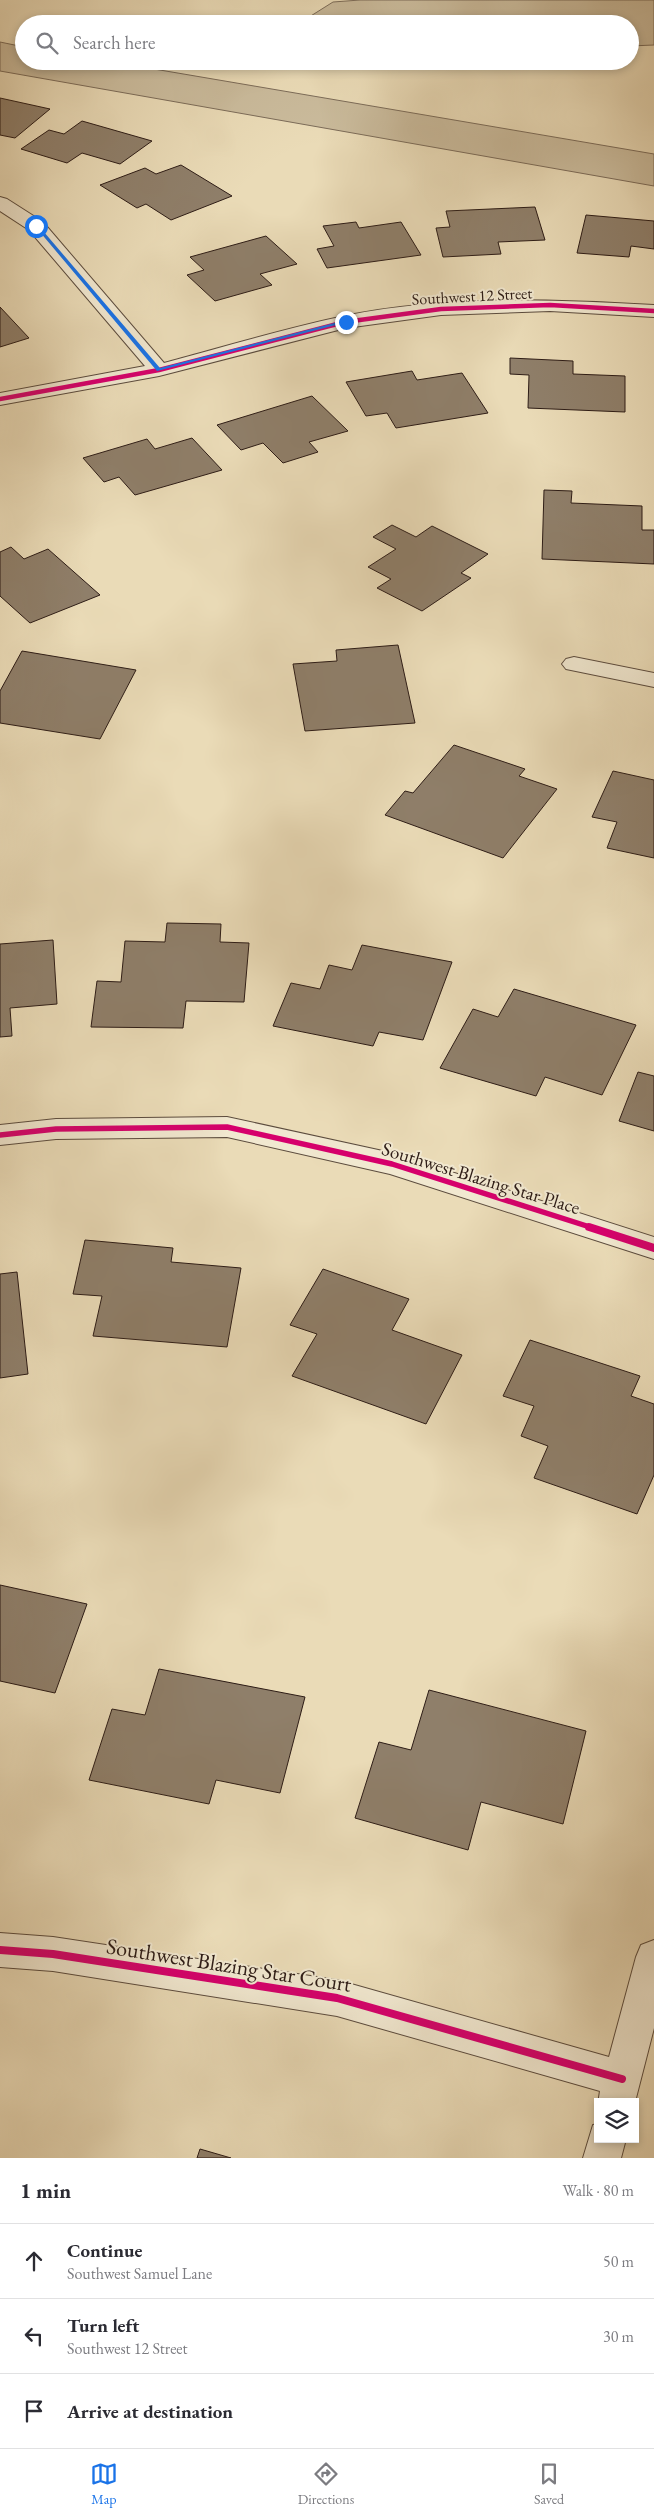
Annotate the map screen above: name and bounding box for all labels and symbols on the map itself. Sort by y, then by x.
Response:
route start [25,215,48,238]
street label: Southwest 12 Street [411,282,533,310]
route end [335,311,358,334]
street label: Southwest Blazing Star Place [379,1136,583,1220]
street label: Southwest Blazing Star Court [104,1931,354,1999]

